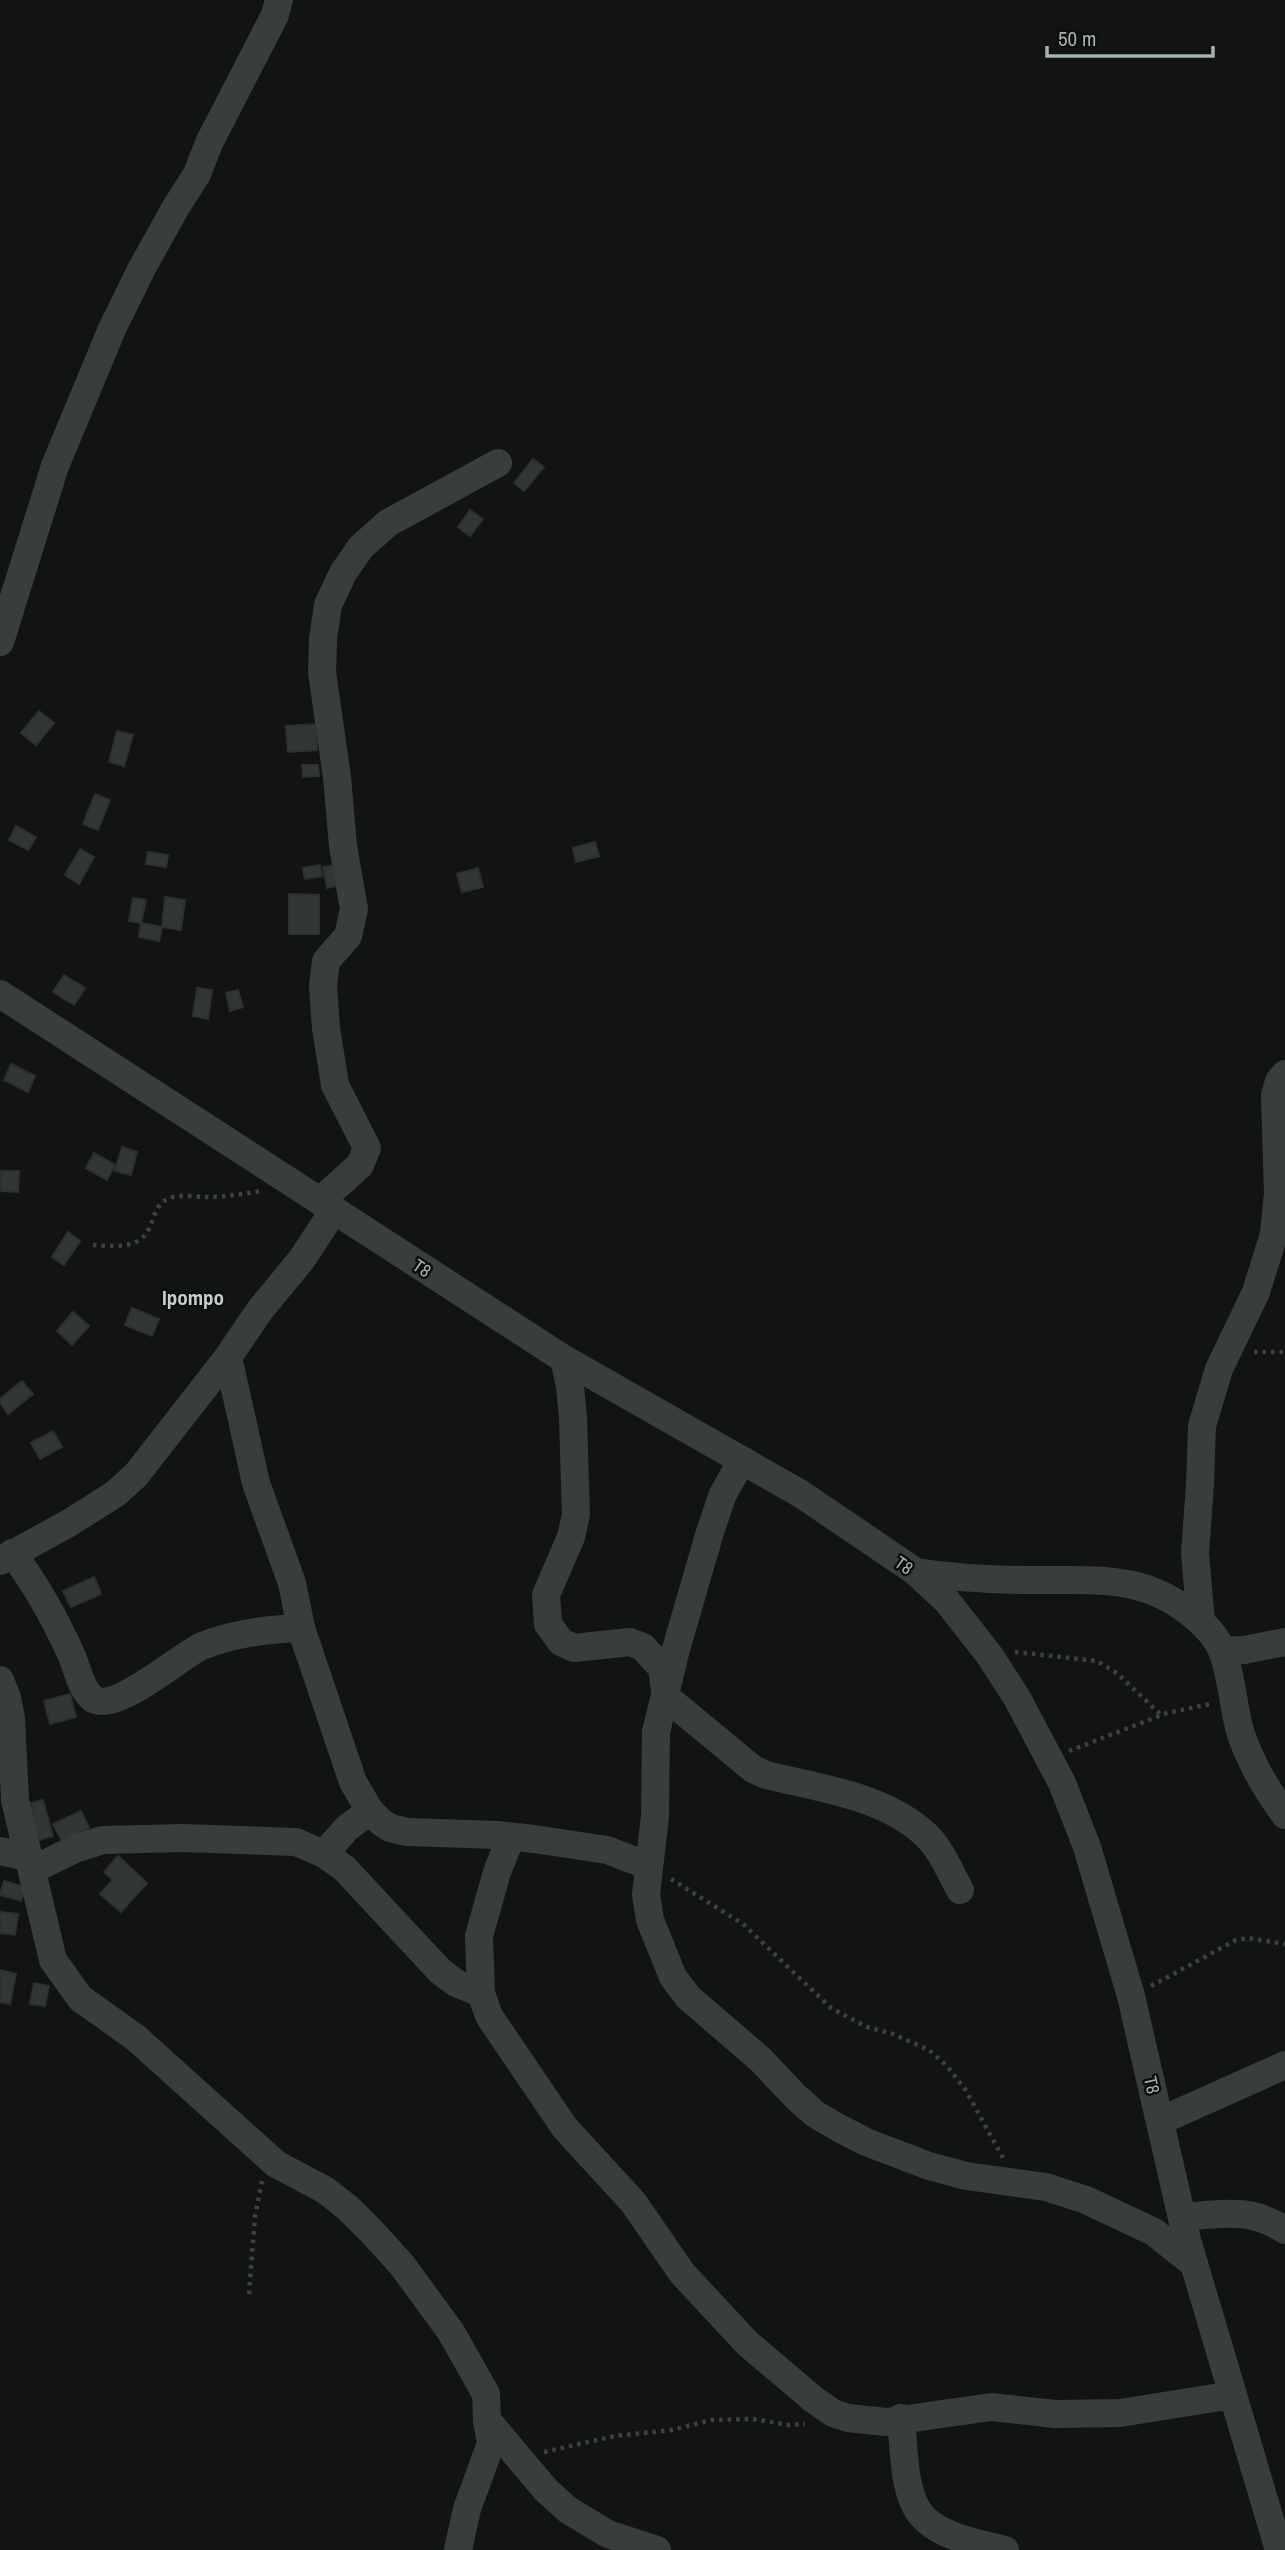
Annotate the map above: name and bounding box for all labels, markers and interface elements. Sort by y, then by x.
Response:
scale bar [1047,14,1213,58]
text: 50 m [1058,24,1096,53]
street label: T8 [408,1253,436,1283]
district label: Ipompo [162,1283,224,1312]
street label: T8 [890,1550,918,1580]
street label: T8 [1138,2074,1166,2096]

